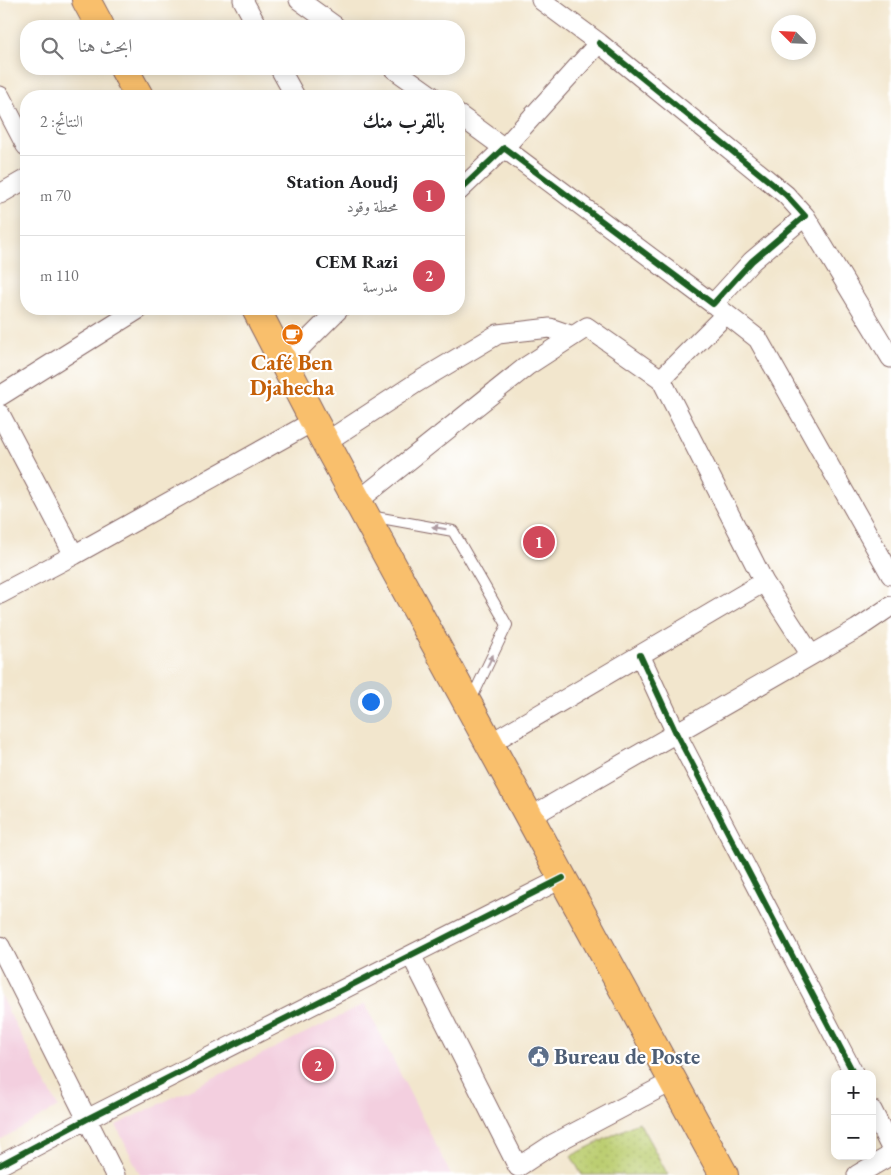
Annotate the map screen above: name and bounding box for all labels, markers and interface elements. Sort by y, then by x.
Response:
north arrow [771,15,816,60]
search box [20,20,465,75]
text: ابحث هنا [78,33,132,58]
icon: search [38,34,66,62]
text: بالقرب منك [362,107,445,134]
text: النتائج: 2 [40,111,83,132]
text: Station Aoudj [287,169,398,194]
text: 70 m [40,185,71,206]
text: 1 [425,185,433,206]
text: محطة وقود [346,196,398,217]
text: CEM Razi [315,249,398,274]
text: 110 m [40,265,79,286]
text: 2 [425,265,433,286]
text: مدرسة [363,276,398,297]
cafe icon: Café Ben Djahecha [280,323,304,347]
place label: Café Ben Djahecha [250,348,335,402]
pin: 1 [523,523,555,561]
one-way arrow [431,524,447,532]
one-way arrow [486,654,494,668]
your location [358,689,384,715]
place label: Bureau de Poste [554,1042,700,1071]
public building icon: Bureau de Poste [526,1044,550,1068]
pin: 2 [302,1046,334,1084]
map controls [831,1070,876,1160]
button: + [831,1070,876,1115]
button: − [831,1115,876,1160]

